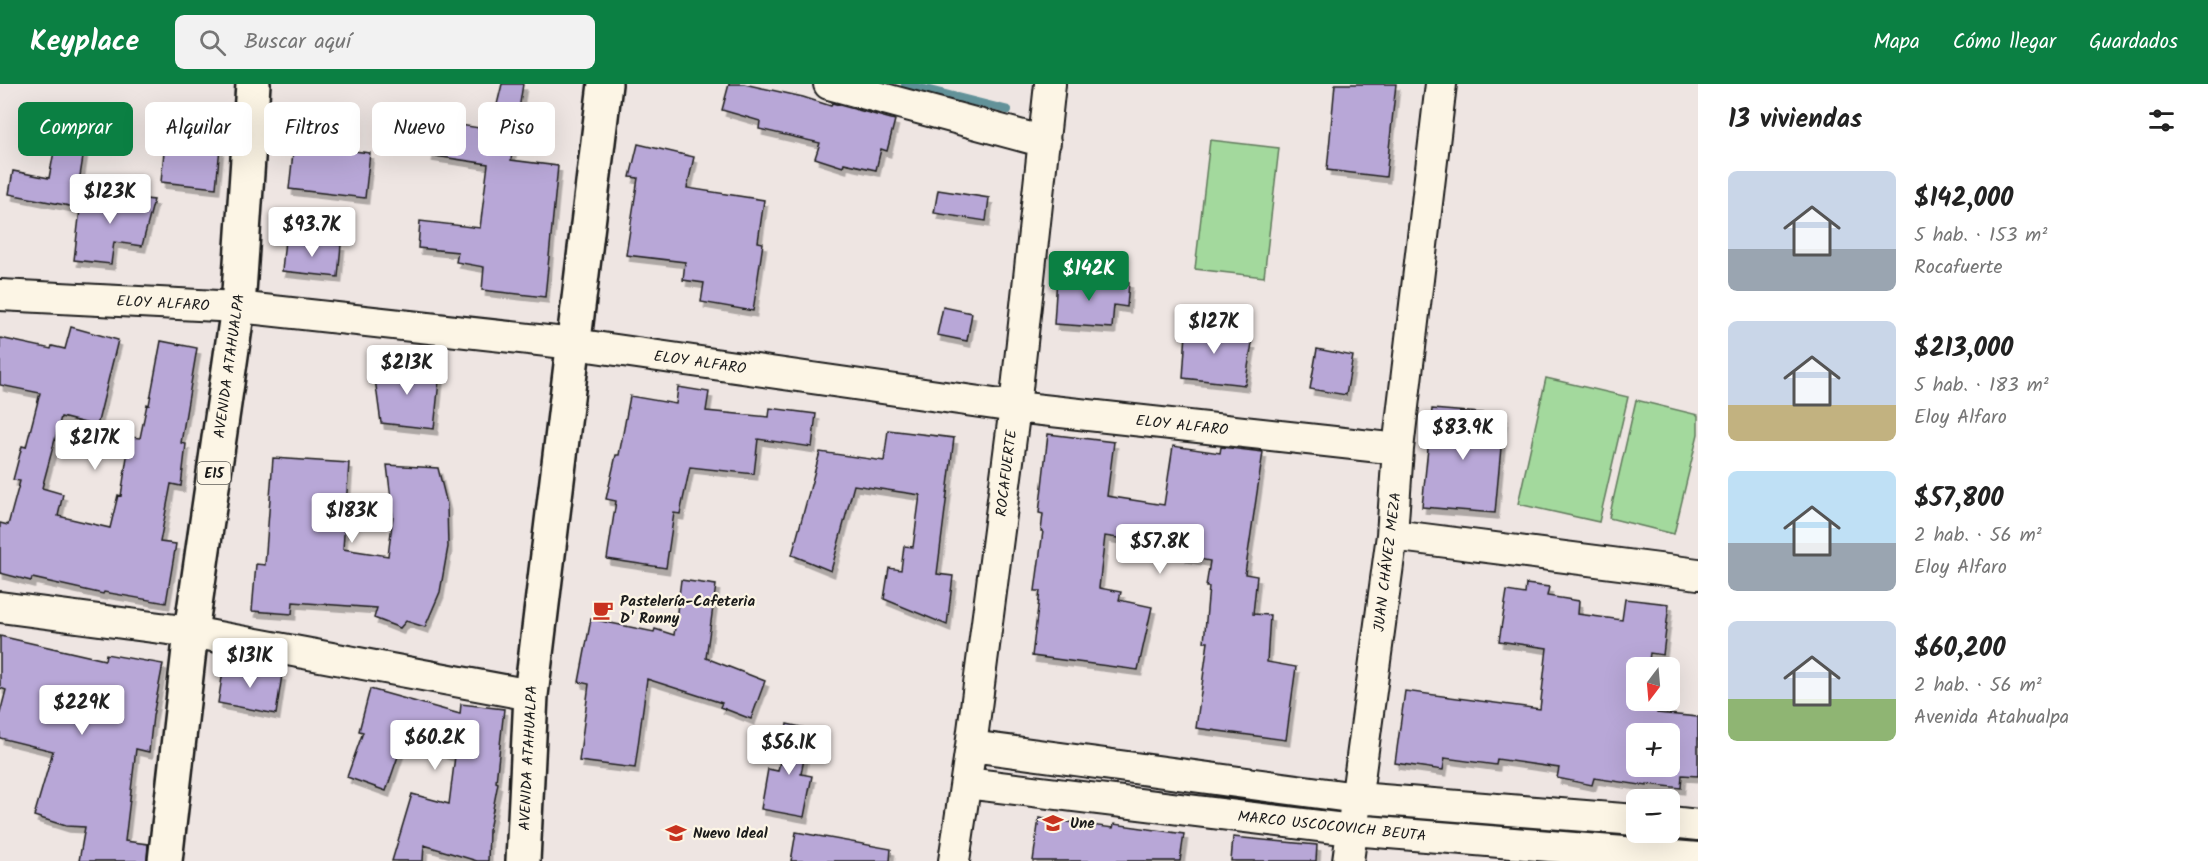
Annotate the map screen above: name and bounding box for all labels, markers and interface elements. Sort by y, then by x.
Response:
search box [175,15,595,69]
text: Keyplace [30,20,139,65]
text: Buscar aquí [244,25,351,60]
icon: search [196,26,229,59]
text: Mapa [1873,26,1920,59]
text: Cómo llegar [1953,26,2056,59]
text: Guardados [2089,26,2178,59]
text: 13 viviendas [1728,99,1862,141]
chip: Comprar [18,102,133,156]
chip: Alquilar [145,102,252,156]
chip: Filtros [264,102,360,156]
chip: Nuevo [372,102,466,156]
chip: Piso [478,102,555,156]
icon: filters [2145,104,2178,137]
pin: $123K [68,174,152,225]
text: $123K [84,177,136,209]
text: $142,000 [1914,178,2013,220]
icon: home [1776,195,1848,267]
pin: $93.7K [263,207,361,258]
text: $93.7K [282,210,342,242]
text: 5 hab. · 153 m² [1914,220,2047,252]
pin: $142K [1047,251,1131,302]
text: Rocafuerte [1914,252,2003,284]
text: $142K [1063,254,1115,286]
street label: ELOY ALFARO [116,290,210,318]
street label: AVENIDA ATAHUALPA [208,292,252,440]
pin: $127K [1172,304,1256,355]
text: $127K [1188,307,1240,339]
text: $213,000 [1914,328,2013,370]
pin: $213K [365,345,449,396]
street label: ELOY ALFARO [652,345,748,381]
icon: home [1776,345,1848,417]
text: $213K [381,348,433,380]
text: 5 hab. · 183 m² [1914,370,2049,402]
text: Eloy Alfaro [1914,402,2007,434]
street label: ELOY ALFARO [1134,409,1229,443]
pin: $83.9K [1414,410,1512,461]
text: $83.9K [1432,413,1494,445]
pin: $217K [53,420,137,471]
text: $217K [69,423,121,455]
street label: ROCAFUERTE [990,427,1024,518]
road number: E15 [198,462,230,484]
text: $57,800 [1914,478,2004,520]
street label: JUAN CHÁVEZ MEZA [1368,491,1408,633]
pin: $183K [310,493,394,544]
icon: home [1776,495,1848,567]
text: $183K [326,496,378,528]
text: 2 hab. · 56 m² [1914,520,2042,552]
pin: $57.8K [1111,524,1209,575]
text: $57.8K [1130,527,1190,559]
text: Eloy Alfaro [1914,552,2007,584]
place label: Pastelería-Cafeteria D' Ronny [620,590,755,631]
cafe icon: Pastelería-Cafeteria D' Ronny [591,598,615,622]
text: $60,200 [1914,628,2005,670]
pin: $131K [208,638,292,689]
text: $131K [227,641,273,673]
icon: home [1776,645,1848,717]
north arrow [1626,657,1680,711]
map controls [1626,657,1680,843]
text: 2 hab. · 56 m² [1914,670,2042,702]
pin: $229K [40,685,124,736]
street label: AVENIDA ATAHUALPA [513,685,545,831]
text: $229K [53,688,111,720]
text: Avenida Atahualpa [1914,702,2069,734]
pin: $60.2K [386,720,484,771]
text: $60.2K [404,723,466,755]
button: + [1626,723,1680,777]
pin: $56.1K [740,725,838,776]
text: $56.1K [761,728,817,760]
button: − [1626,789,1680,843]
street label: MARCO USCOCOVICH BEUTA [1236,805,1427,849]
school or university icon: Une [1041,811,1065,835]
place label: Une [1070,812,1095,836]
school or university icon: Nuevo Ideal [664,821,688,845]
place label: Nuevo Ideal [693,822,768,846]

